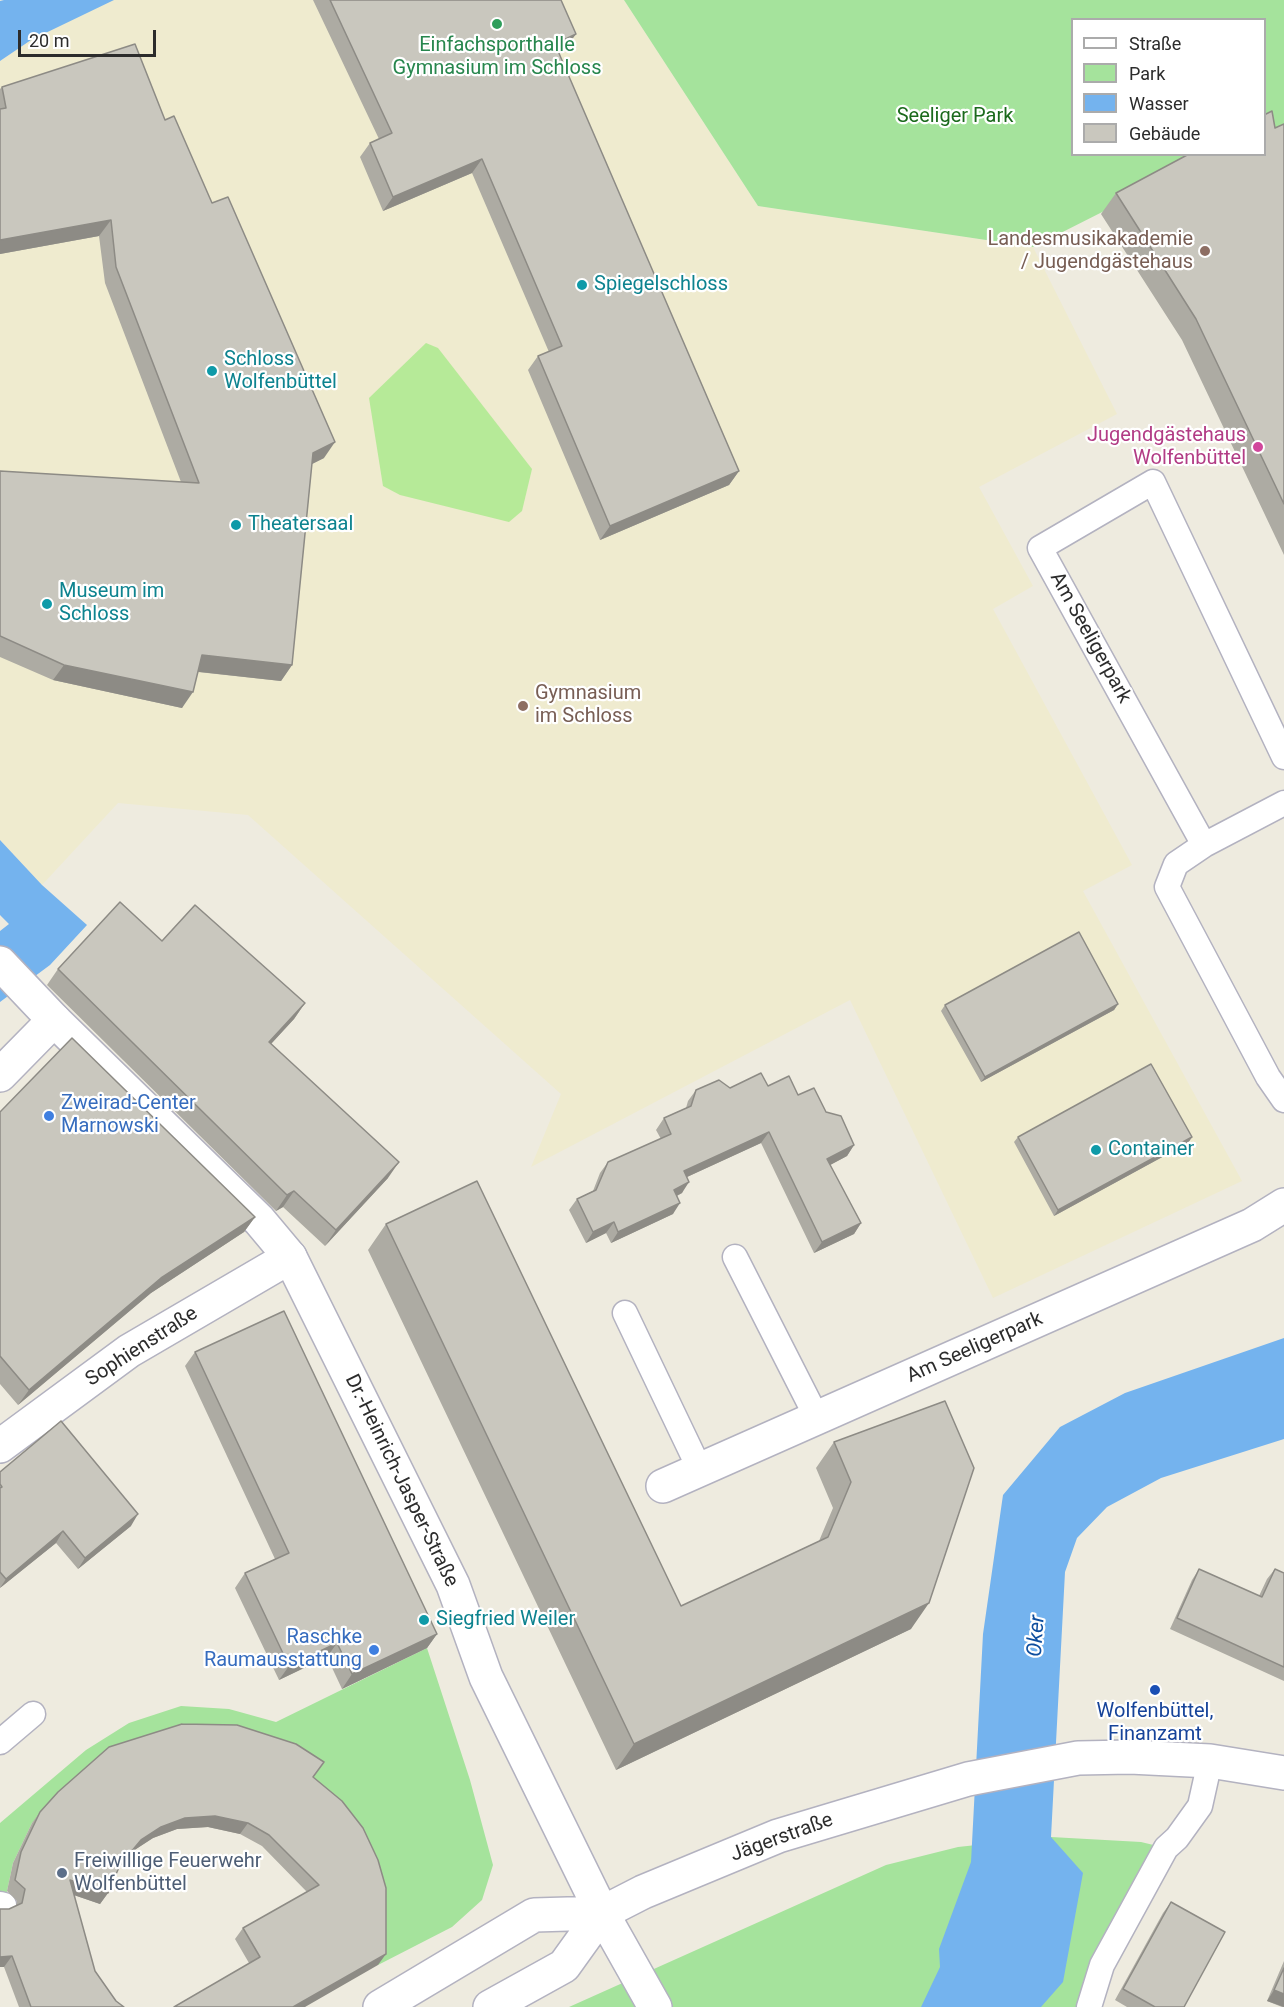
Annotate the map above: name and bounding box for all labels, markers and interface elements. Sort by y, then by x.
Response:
marker: Einfachsporthalle Gymnasium im Schloss [490,17,504,31]
scale bar [21,18,159,56]
legend [1071,18,1266,156]
text: 20 m [29,30,69,51]
text: Straße [1129,33,1181,54]
place label: Einfachsporthalle Gymnasium im Schloss [393,34,601,81]
text: Park [1129,63,1165,84]
text: Wasser [1129,93,1189,114]
park label: Seeliger Park [897,105,1013,129]
text: Gebäude [1129,123,1200,144]
place label: Landesmusikakademie / Jugendgästehaus [987,228,1193,275]
marker: Landesmusikakademie / Jugendgästehaus [1198,244,1212,258]
place label: Spiegelschloss [594,273,728,297]
marker: Spiegelschloss [575,278,589,292]
place label: Schloss Wolfenbüttel [224,348,337,395]
marker: Schloss Wolfenbüttel [205,364,219,378]
place label: Jugendgästehaus Wolfenbüttel [1087,424,1246,471]
marker: Jugendgästehaus Wolfenbüttel [1251,440,1265,454]
place label: Theatersaal [248,513,353,537]
marker: Theatersaal [229,518,243,532]
street label: Am Seeligerpark [1044,568,1136,708]
place label: Museum im Schloss [59,580,164,627]
marker: Museum im Schloss [40,597,54,611]
place label: Gymnasium im Schloss [535,682,641,729]
marker: Gymnasium im Schloss [516,699,530,713]
place label: Zweirad-Center Marnowski [61,1092,196,1139]
marker: Zweirad-Center Marnowski [42,1109,56,1123]
place label: Container [1108,1138,1194,1162]
marker: Container [1089,1143,1103,1157]
street label: Sophienstraße [82,1302,202,1392]
street label: Am Seeligerpark [903,1307,1047,1389]
street label: Dr.-Heinrich-Jasper-Straße [339,1371,463,1591]
place label: Siegfried Weiler [436,1608,575,1632]
marker: Siegfried Weiler [417,1613,431,1627]
water label: Oker [1023,1614,1051,1658]
place label: Raschke Raumausstattung [204,1626,362,1673]
marker: Raschke Raumausstattung [367,1643,381,1657]
marker: Wolfenbüttel, Finanzamt [1148,1683,1162,1697]
place label: Wolfenbüttel, Finanzamt [1097,1700,1213,1747]
street label: Jägerstraße [728,1808,836,1868]
place label: Freiwillige Feuerwehr Wolfenbüttel [74,1850,262,1897]
marker: Freiwillige Feuerwehr Wolfenbüttel [55,1866,69,1880]

